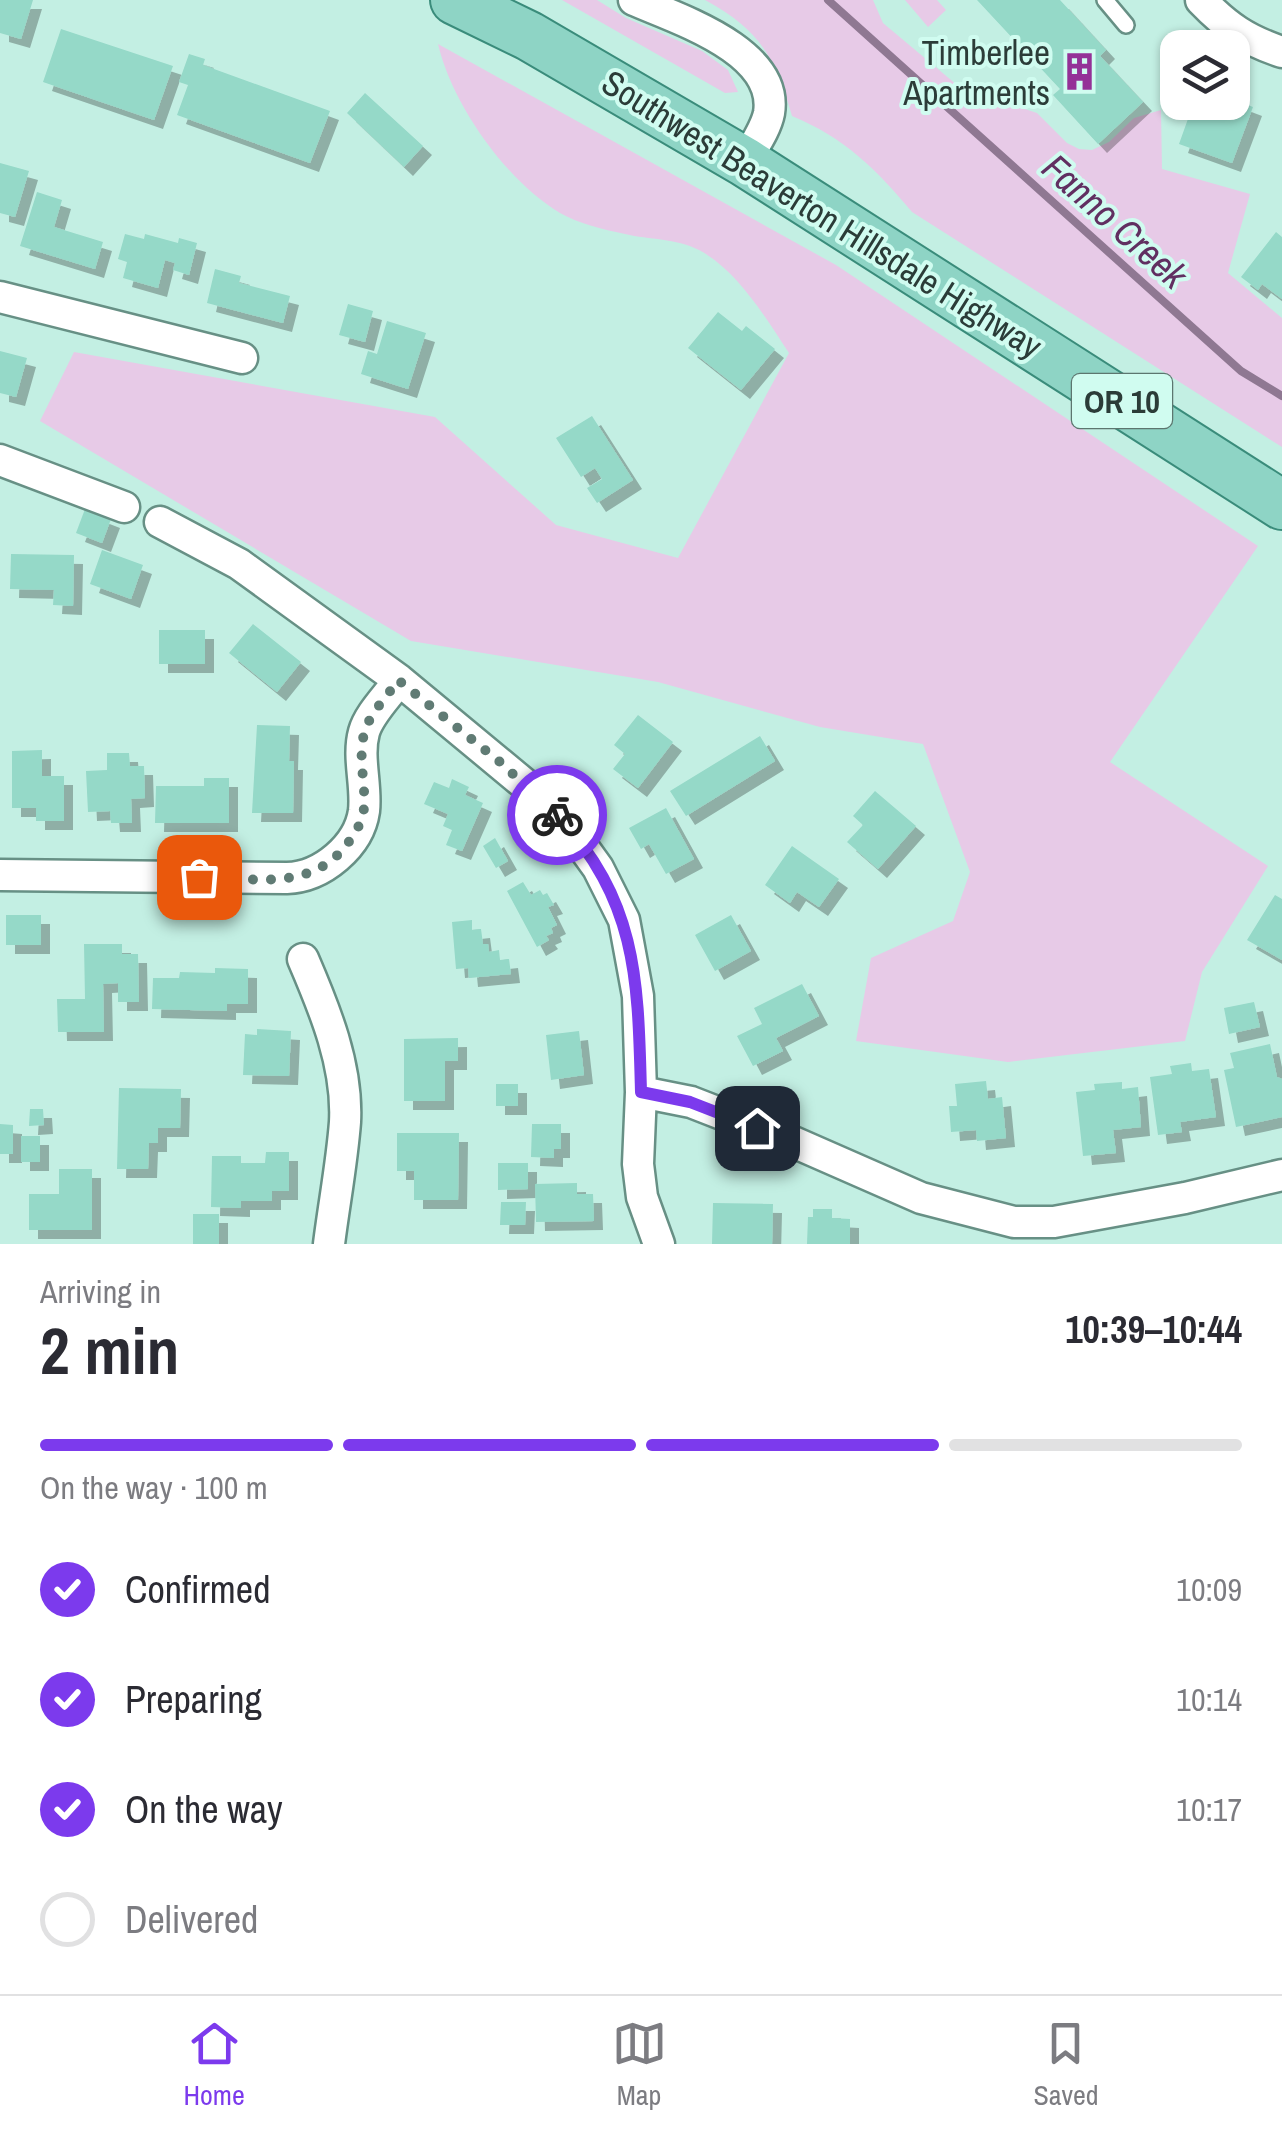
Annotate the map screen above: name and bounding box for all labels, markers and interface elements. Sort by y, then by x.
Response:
place label: Timberlee Apartments [902,29,1050,116]
map controls [1160,30,1250,120]
button: layers [1160,30,1250,120]
building icon: Timberlee Apartments [1059,51,1101,93]
street label: Southwest Beaverton Hillsdale Highway [593,59,1051,370]
water label: Fanno Creek [1031,142,1200,301]
road number: OR 10 [1072,374,1172,428]
courier [507,765,607,865]
icon: bike [530,788,585,843]
pin [157,835,242,920]
icon: bag [172,850,227,905]
pin [715,1086,800,1171]
icon: home [730,1101,785,1156]
text: Arriving in [40,1270,161,1313]
text: 10:39–10:44 [1065,1304,1242,1355]
text: 2 min [40,1307,179,1394]
text: On the way · 100 m [40,1466,268,1509]
icon: check [40,1562,95,1617]
text: Confirmed [125,1564,270,1615]
text: 10:09 [1176,1568,1242,1611]
icon: check [40,1672,95,1727]
text: Preparing [125,1674,262,1725]
text: 10:14 [1176,1678,1242,1721]
icon: check [40,1782,95,1837]
text: On the way [125,1784,283,1835]
text: 10:17 [1176,1788,1242,1831]
text: Delivered [125,1894,258,1945]
tab: Home [183,2016,245,2114]
tab: Map [612,2016,667,2114]
tab: Saved [1033,2016,1099,2114]

